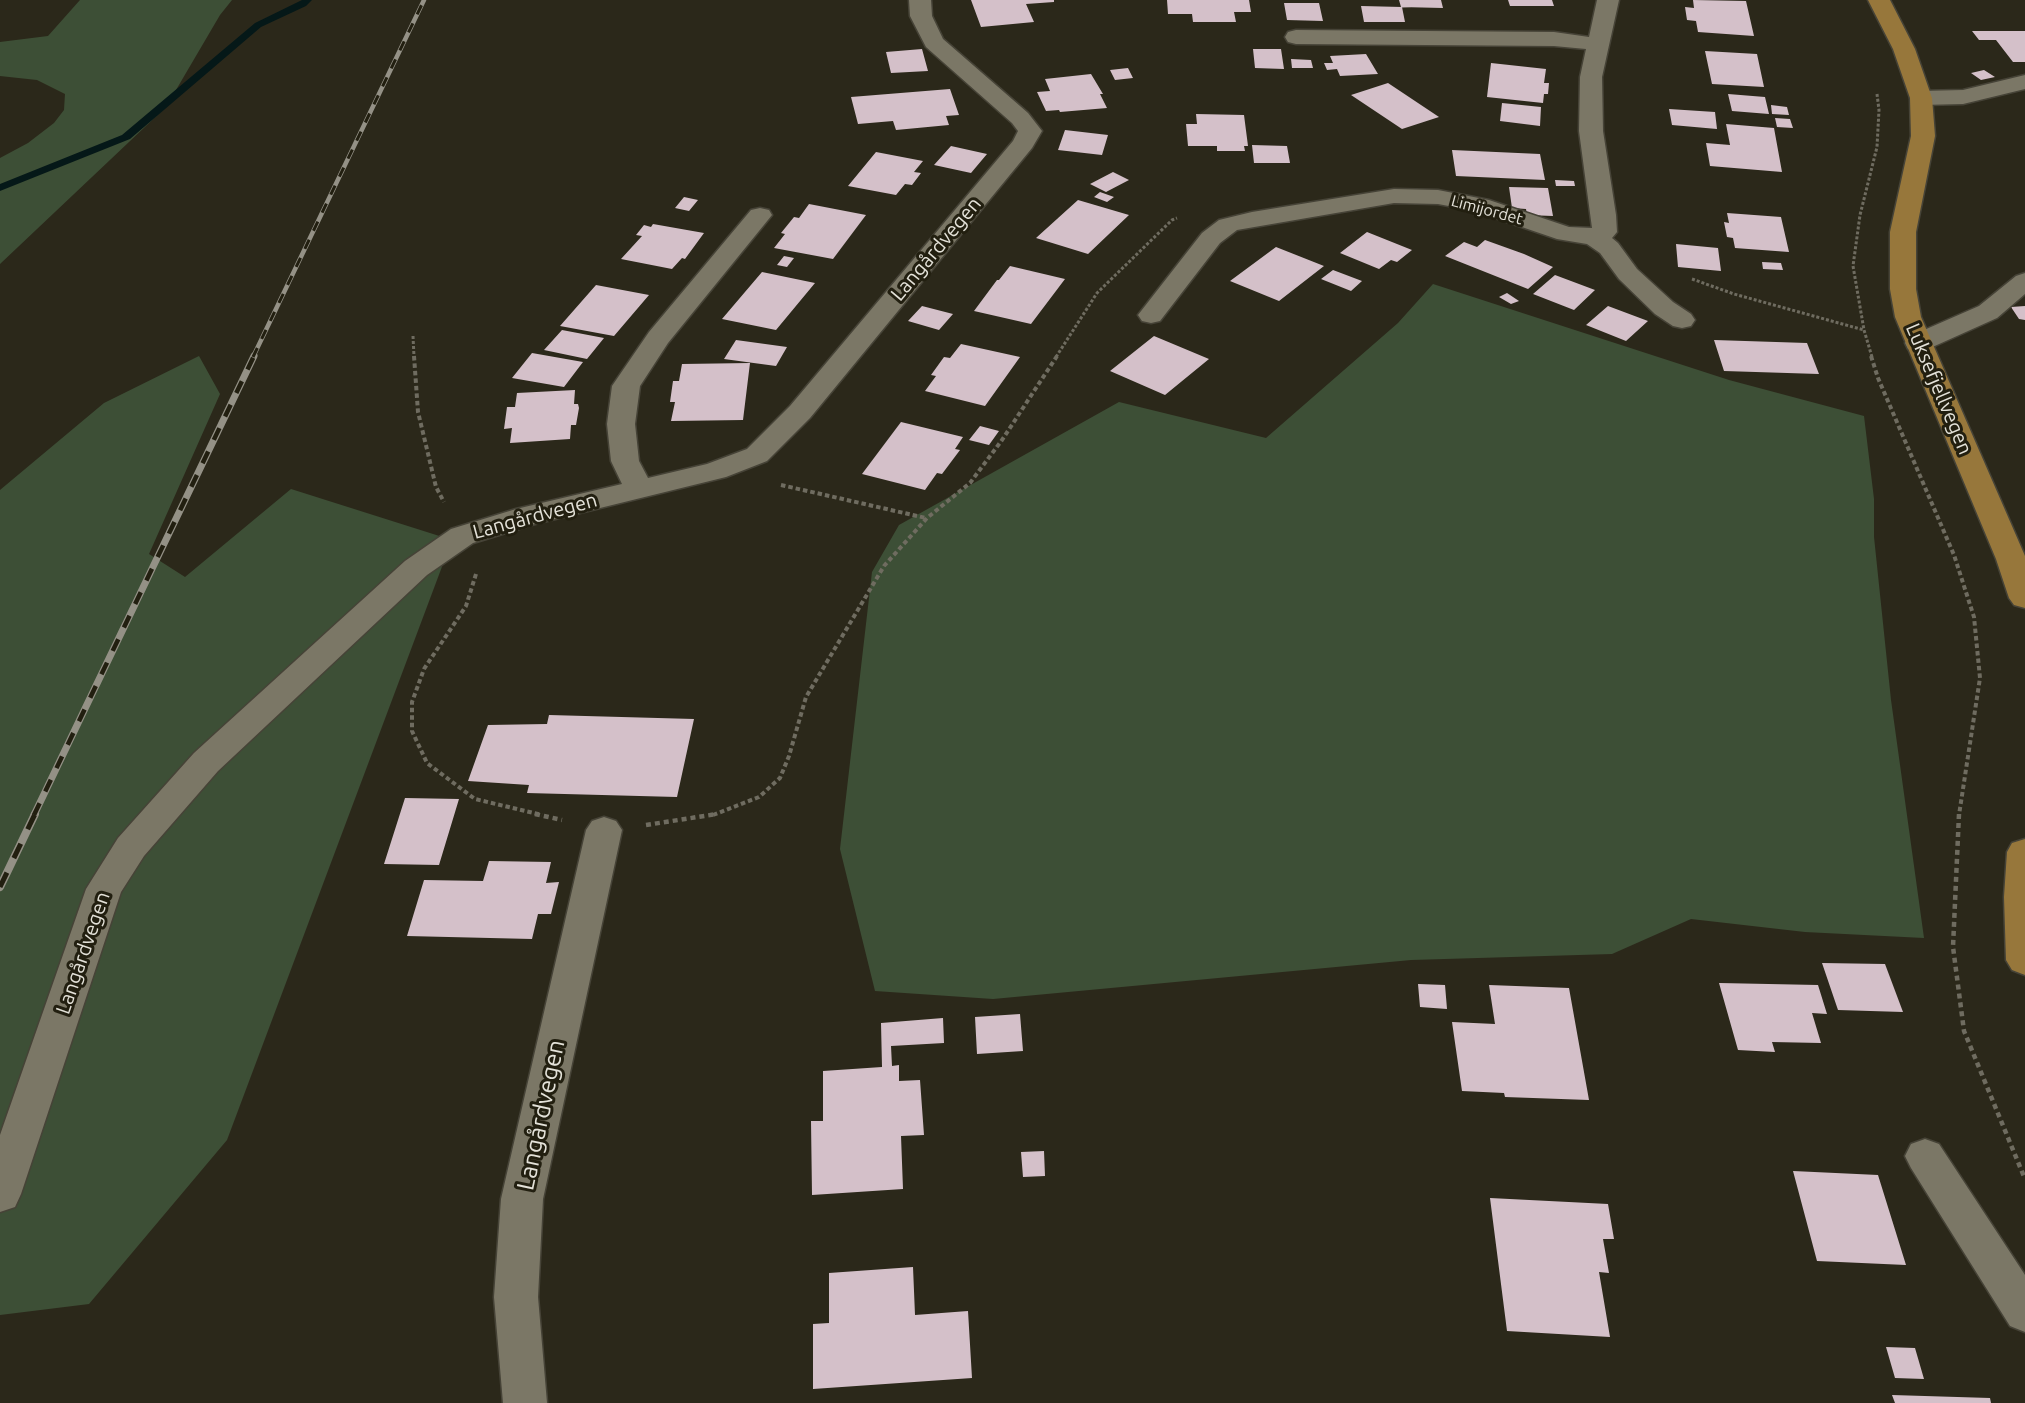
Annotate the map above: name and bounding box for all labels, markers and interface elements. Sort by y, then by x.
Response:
street label: Limijordet [1449,191,1525,229]
street label: Langårdvegen [886,192,986,306]
street label: Luksefjellvegen [1901,320,1977,458]
street label: Langårdvegen [470,488,600,544]
street label: Langårdvegen [51,889,115,1017]
street label: Langårdvegen [511,1037,571,1193]

